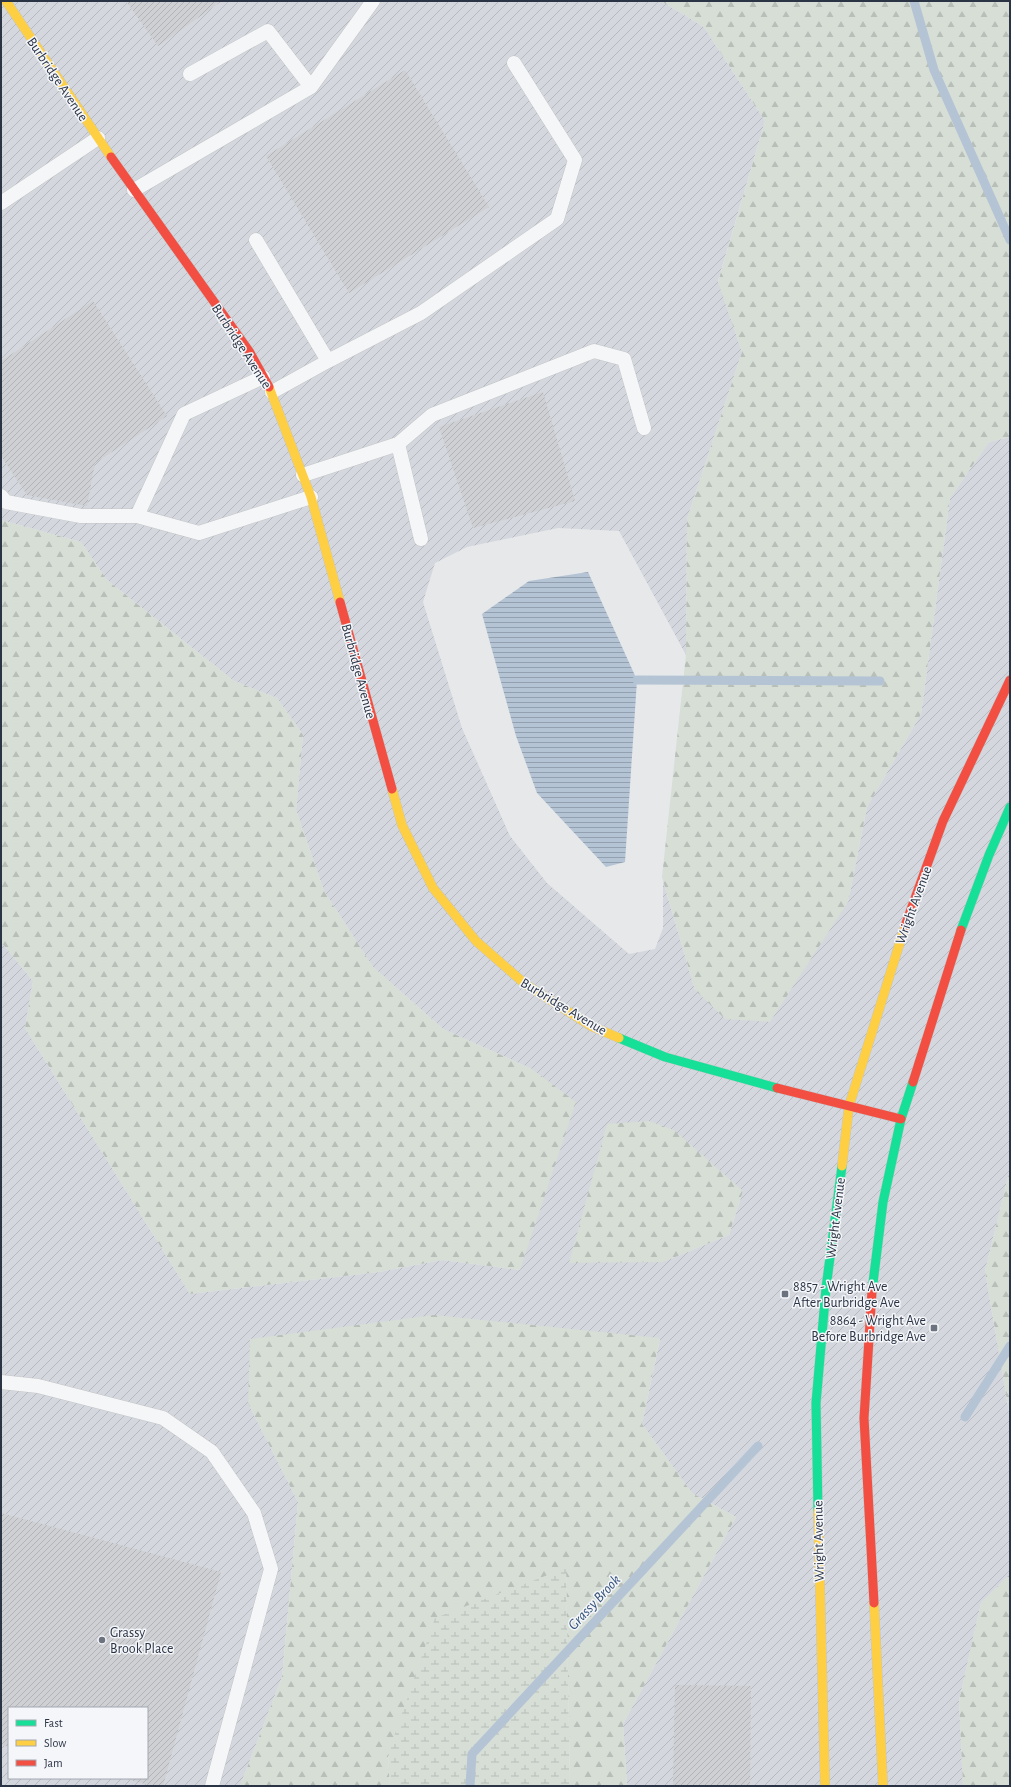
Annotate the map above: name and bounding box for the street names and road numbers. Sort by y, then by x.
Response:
street label: Burbridge Avenue [24,35,90,124]
street label: Burbridge Avenue [209,302,274,391]
street label: Burbridge Avenue [339,622,377,720]
street label: Wright Avenue [893,865,934,946]
street label: Burbridge Avenue [518,976,609,1038]
street label: Wright Avenue [824,1177,848,1259]
street label: Wright Avenue [811,1500,827,1582]

